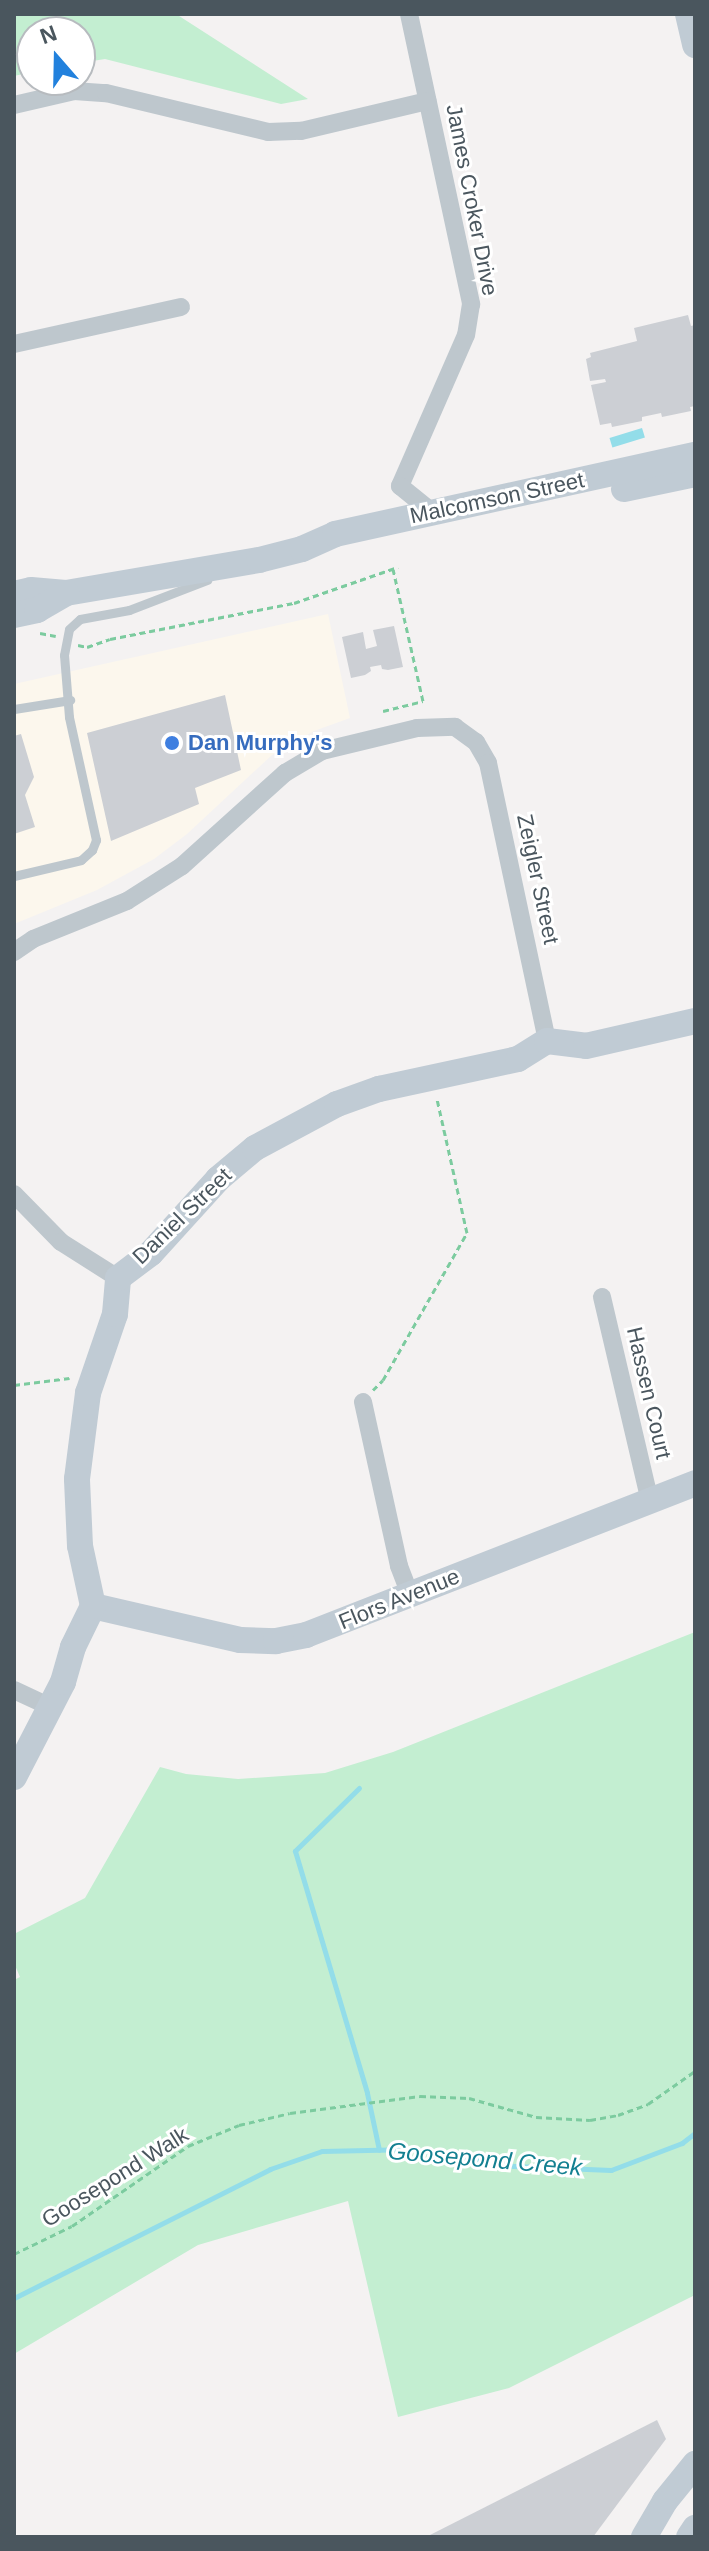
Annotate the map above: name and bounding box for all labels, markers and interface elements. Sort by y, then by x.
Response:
north arrow [16,16,96,96]
text: N [37,20,60,49]
street label: James Croker Drive [440,102,504,298]
street label: Malcomson Street [408,467,586,529]
place label: Dan Murphy's [188,730,333,756]
marker: Dan Murphy's [163,734,181,752]
street label: Zeigler Street [511,812,565,946]
street label: Daniel Street [127,1162,237,1270]
street label: Hassen Court [621,1325,677,1461]
street label: Flors Avenue [334,1563,464,1635]
street label: Goosepond Walk [37,2121,193,2233]
water label: Goosepond Creek [387,2136,583,2182]

